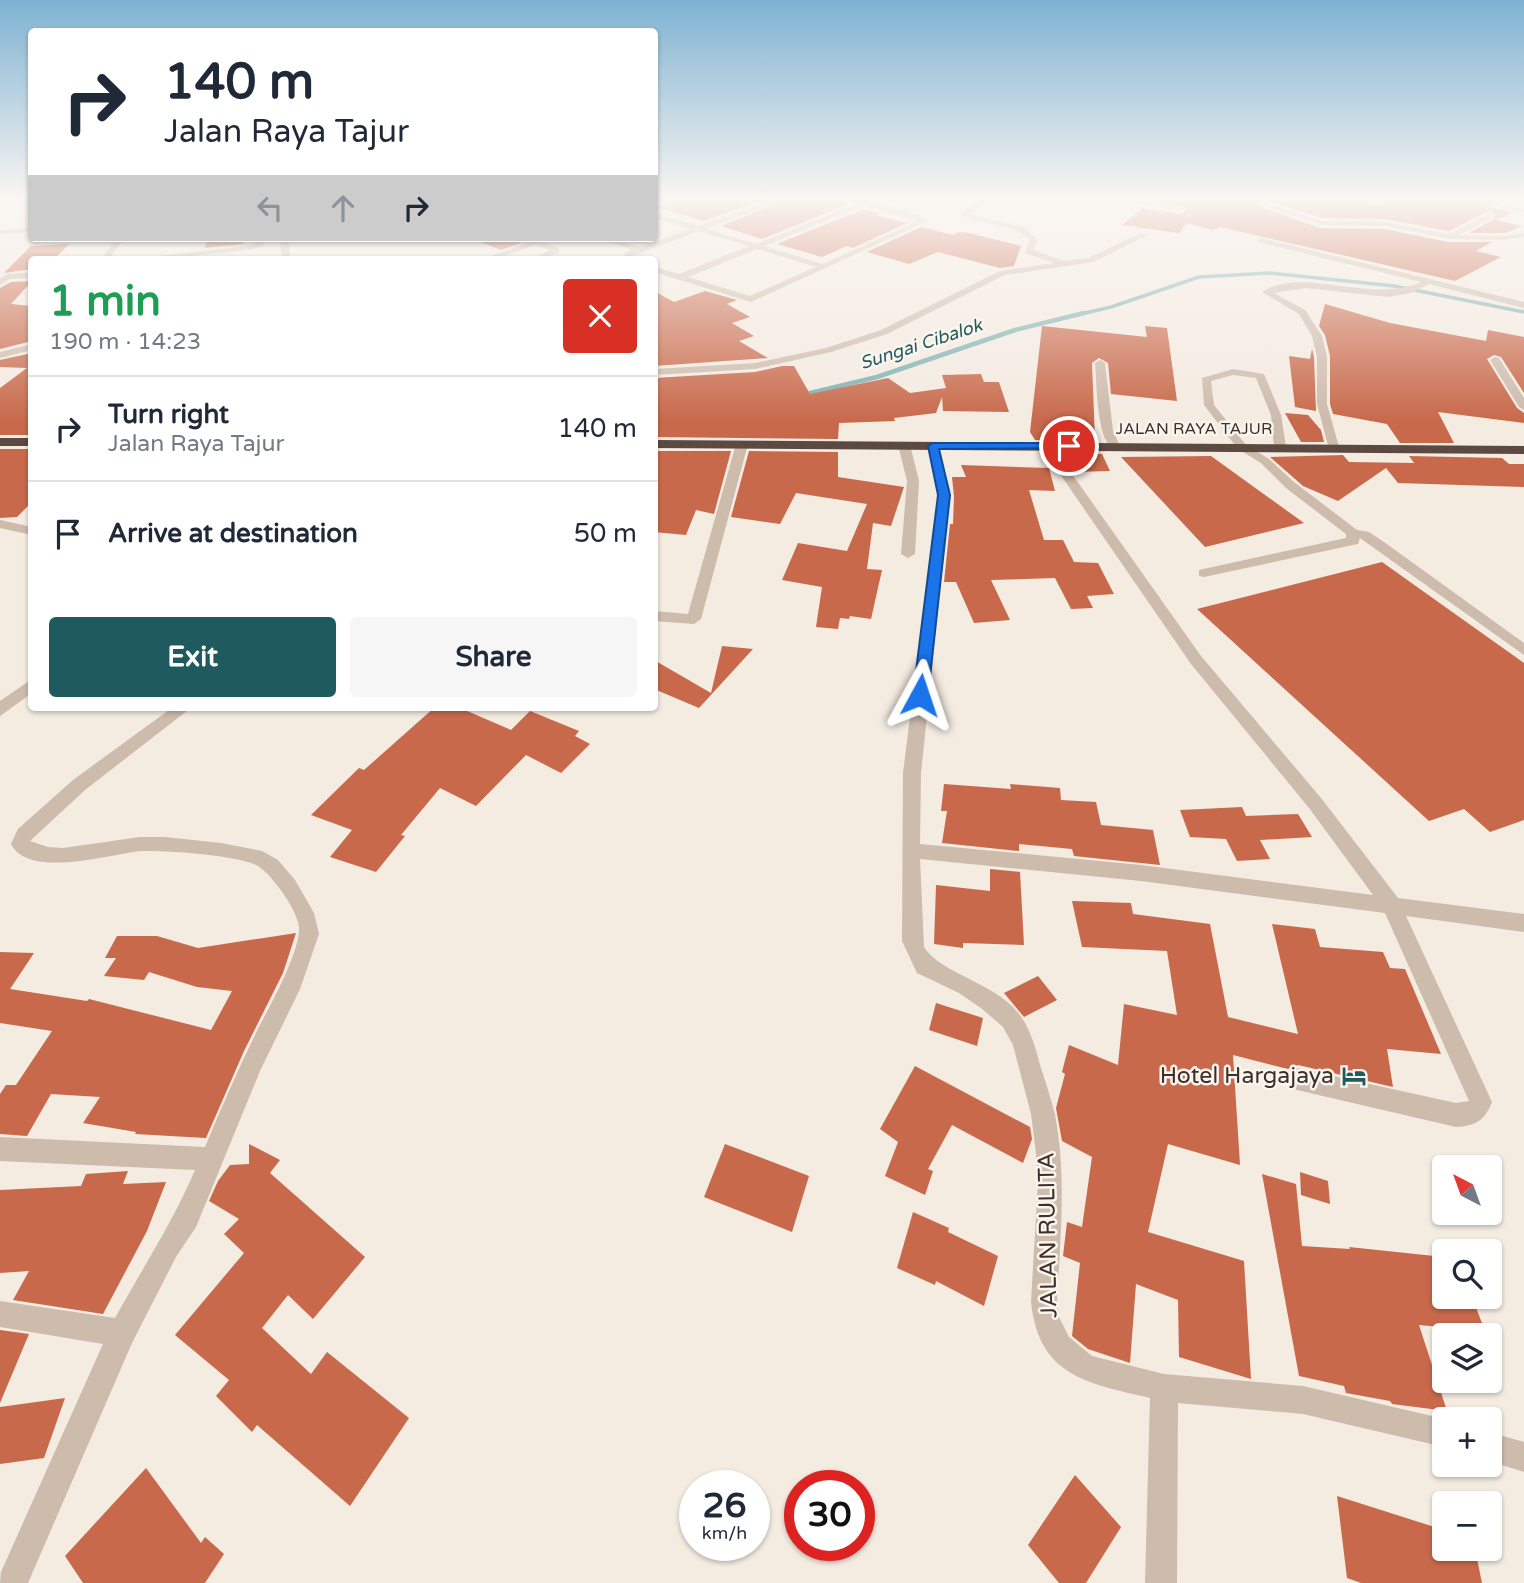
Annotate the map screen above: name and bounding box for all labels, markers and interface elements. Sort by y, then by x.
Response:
text: 140 m [164,53,314,112]
icon: right [49,56,140,147]
text: Jalan Raya Tajur [164,113,409,151]
icon: left [251,189,289,227]
icon: ahead [324,189,362,227]
icon: right [397,189,435,227]
text: 1 min [49,276,161,327]
button: close [563,279,637,353]
water label: Sungai Cibalok [857,314,986,374]
text: 190 m · 14:23 [49,328,201,356]
text: Turn right [108,399,229,430]
icon: right [49,410,87,448]
text: 140 m [557,413,637,444]
pin [1039,416,1099,476]
street label: JALAN RAYA TAJUR [1116,419,1272,439]
icon: arrive [1050,427,1088,465]
text: Jalan Raya Tajur [108,430,284,458]
icon: arrive [49,515,87,553]
text: Arrive at destination [108,518,358,549]
text: 50 m [574,518,637,549]
button: Exit [49,617,336,697]
button: Share [350,617,637,697]
position arrow [883,658,957,732]
place label: Hotel Hargajaya [1160,1062,1334,1090]
hotel icon: Hotel Hargajaya [1340,1062,1368,1090]
street label: JALAN RULITA [1033,1152,1063,1318]
north arrow [1432,1155,1502,1225]
map controls [1432,1155,1502,1561]
button: search [1432,1239,1502,1309]
button: layers [1432,1323,1502,1393]
button: + [1432,1407,1502,1477]
speed limit sign: 30 [784,1470,875,1561]
text: 26 [703,1485,746,1527]
button: − [1432,1491,1502,1561]
text: km/h [702,1522,747,1544]

